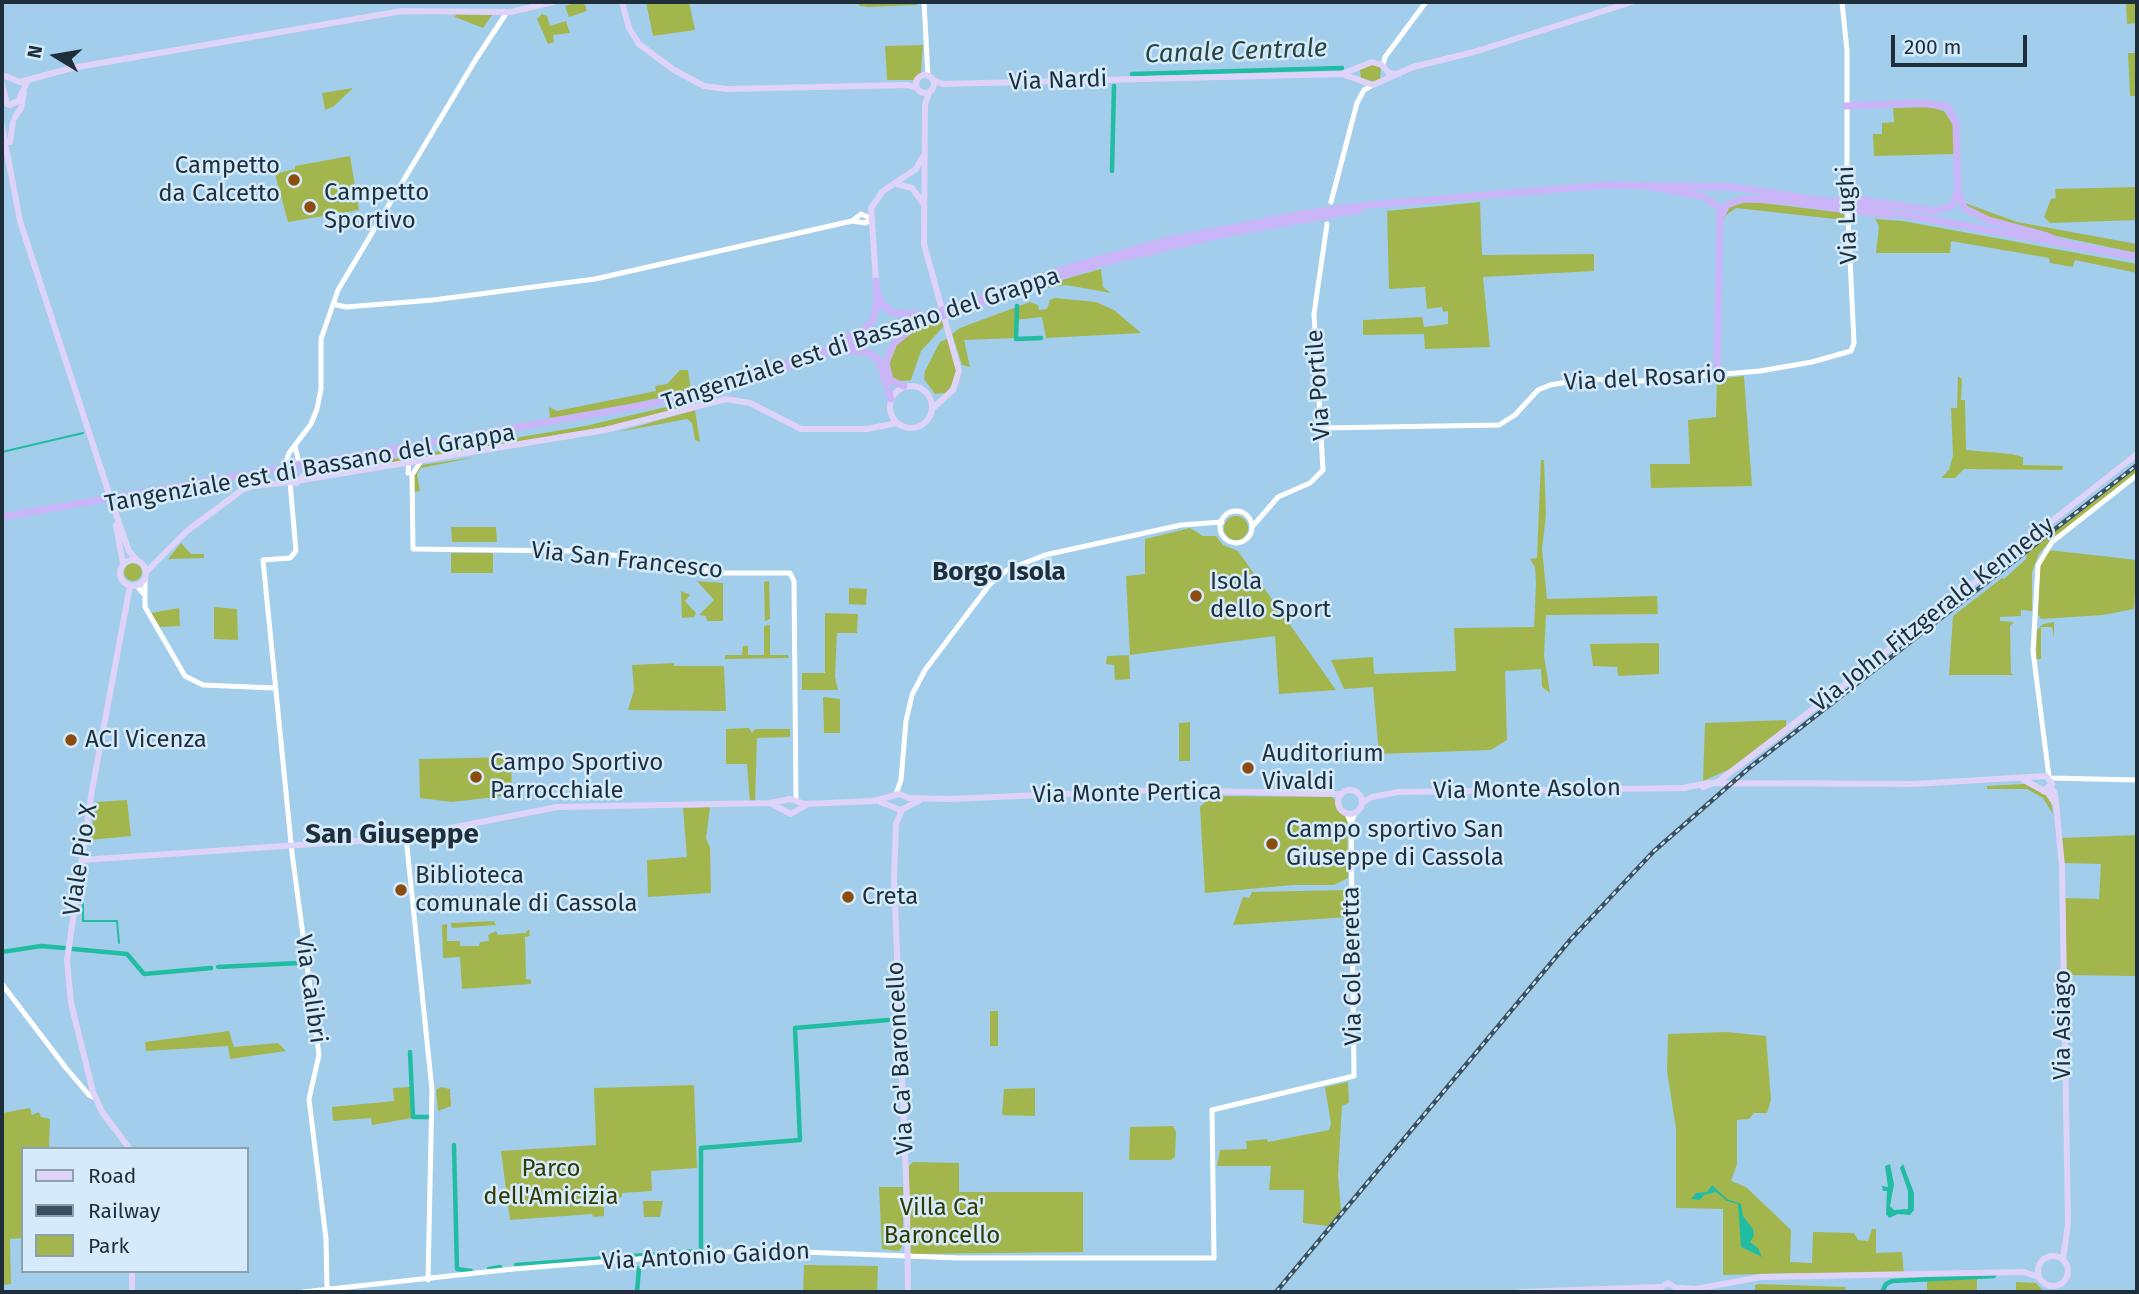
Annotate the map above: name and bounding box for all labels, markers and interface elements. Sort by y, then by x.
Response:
north arrow [21,21,91,91]
scale bar [1894,21,2030,65]
water label: Canale Centrale [1144,33,1328,71]
text: 200 m [1904,34,1961,60]
text: N [22,44,47,60]
street label: Via Nardi [1008,65,1108,97]
place label: Campetto da Calcetto [158,152,280,208]
street label: Via Lughi [1832,165,1864,265]
marker: Campetto da Calcetto [286,172,302,188]
place label: Campetto Sportivo [324,179,429,235]
marker: Campetto Sportivo [302,199,318,215]
street label: Tangenziale est di Bassano del Grappa [659,262,1063,418]
street label: Via Portile [1301,328,1337,442]
street label: Via del Rosario [1563,360,1727,398]
street label: Tangenziale est di Bassano del Grappa [102,419,518,519]
street label: Via John Fitzgerald Kennedy [1806,511,2060,719]
street label: Via San Francesco [530,537,724,585]
district label: Borgo Isola [932,557,1066,589]
place label: Isola dello Sport [1210,568,1331,624]
marker: Isola dello Sport [1188,588,1204,604]
place label: ACI Vicenza [85,726,207,754]
marker: ACI Vicenza [63,732,79,748]
place label: Auditorium Vivaldi [1262,740,1384,796]
place label: Campo Sportivo Parrocchiale [490,749,663,805]
marker: Auditorium Vivaldi [1240,760,1256,776]
marker: Campo Sportivo Parrocchiale [468,769,484,785]
street label: Via Monte Asolon [1433,774,1621,806]
street label: Via Monte Pertica [1032,778,1222,810]
street label: Viale Pio X [58,802,104,918]
place label: Campo sportivo San Giuseppe di Cassola [1286,816,1504,872]
district label: San Giuseppe [305,818,479,852]
marker: Campo sportivo San Giuseppe di Cassola [1264,836,1280,852]
place label: Biblioteca comunale di Cassola [415,862,637,918]
marker: Biblioteca comunale di Cassola [393,882,409,898]
place label: Creta [862,883,918,911]
street label: Via Col Beretta [1337,886,1369,1046]
marker: Creta [840,889,856,905]
street label: Via Calibri [288,933,332,1045]
street label: Via Ca' Baroncello [882,961,920,1155]
street label: Via Asiago [2049,970,2077,1080]
legend [21,1147,248,1273]
park label: Parco dell'Amicizia [483,1155,619,1211]
text: Road [88,1163,136,1189]
park label: Villa Ca' Baroncello [884,1194,1000,1250]
text: Railway [88,1198,160,1224]
text: Park [88,1233,129,1259]
street label: Via Antonio Gaidon [601,1237,811,1277]

